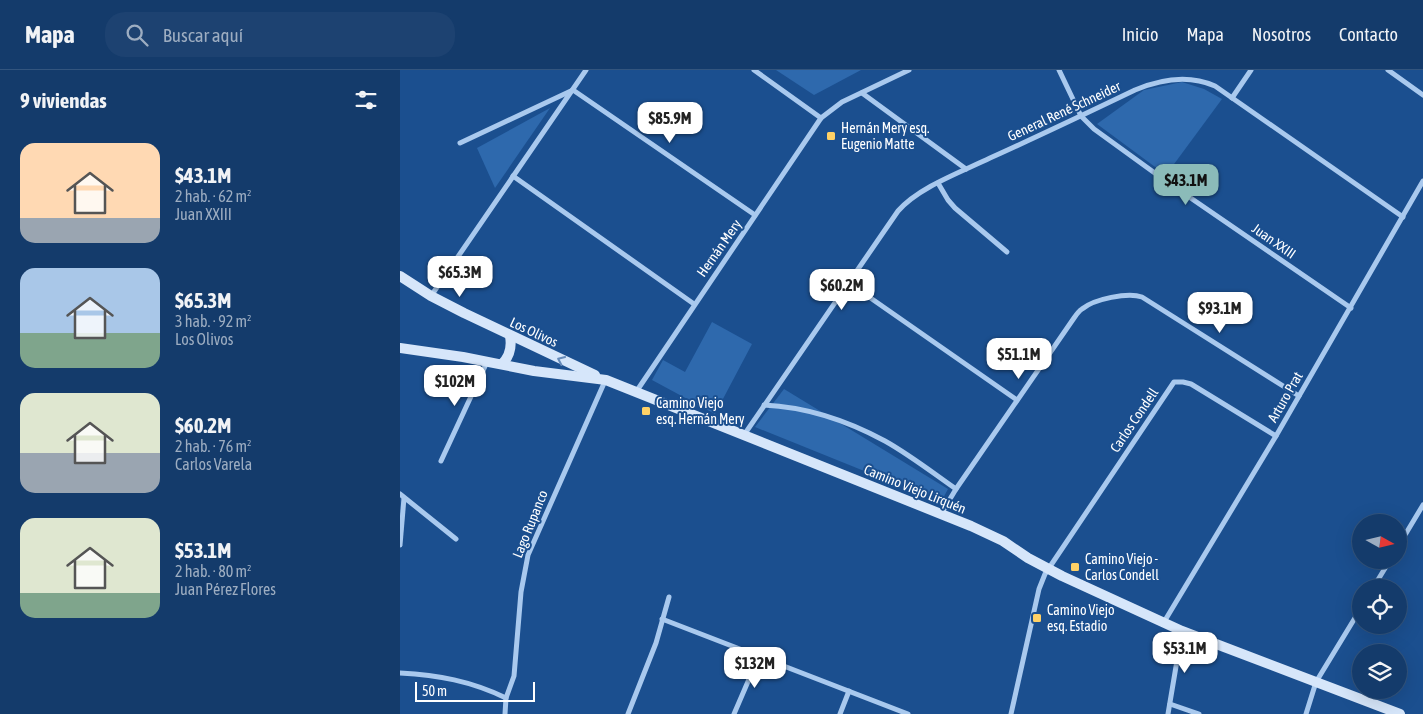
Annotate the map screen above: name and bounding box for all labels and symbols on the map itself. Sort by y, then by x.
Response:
street label: General René Schneider [1005,77,1124,144]
pin: $85.9M [629,102,711,144]
place label: Hernán Mery esq. Eugenio Matte [841,120,930,152]
marker: Hernán Mery esq. Eugenio Matte [825,130,837,142]
pin: $43.1M [1145,164,1227,206]
street label: Hernán Mery [693,216,745,280]
street label: Juan XXIII [1249,220,1299,262]
pin: $65.3M [419,256,501,298]
pin: $60.2M [801,268,883,311]
pin: $93.1M [1179,292,1261,334]
street label: Los Olivos [507,314,561,350]
pin: $51.1M [978,338,1060,380]
one-way arrow [557,355,566,366]
pin: $102M [420,364,490,407]
street label: Arturo Prat [1264,369,1306,425]
street label: Carlos Condell [1107,385,1161,455]
place label: Camino Viejo esq. Hernán Mery [656,395,745,427]
marker: Camino Viejo esq. Hernán Mery [640,405,652,417]
street label: Camino Viejo Lirquén [862,461,968,517]
street label: Lago Rupanco [509,488,551,560]
north arrow [1352,514,1408,569]
place label: Camino Viejo - Carlos Condell [1085,551,1159,583]
marker: Camino Viejo - Carlos Condell [1069,561,1081,573]
place label: Camino Viejo esq. Estadio [1047,602,1115,634]
marker: Camino Viejo esq. Estadio [1031,612,1043,624]
pin: $53.1M [1144,632,1226,674]
pin: $132M [720,646,790,689]
scale bar [415,679,535,702]

